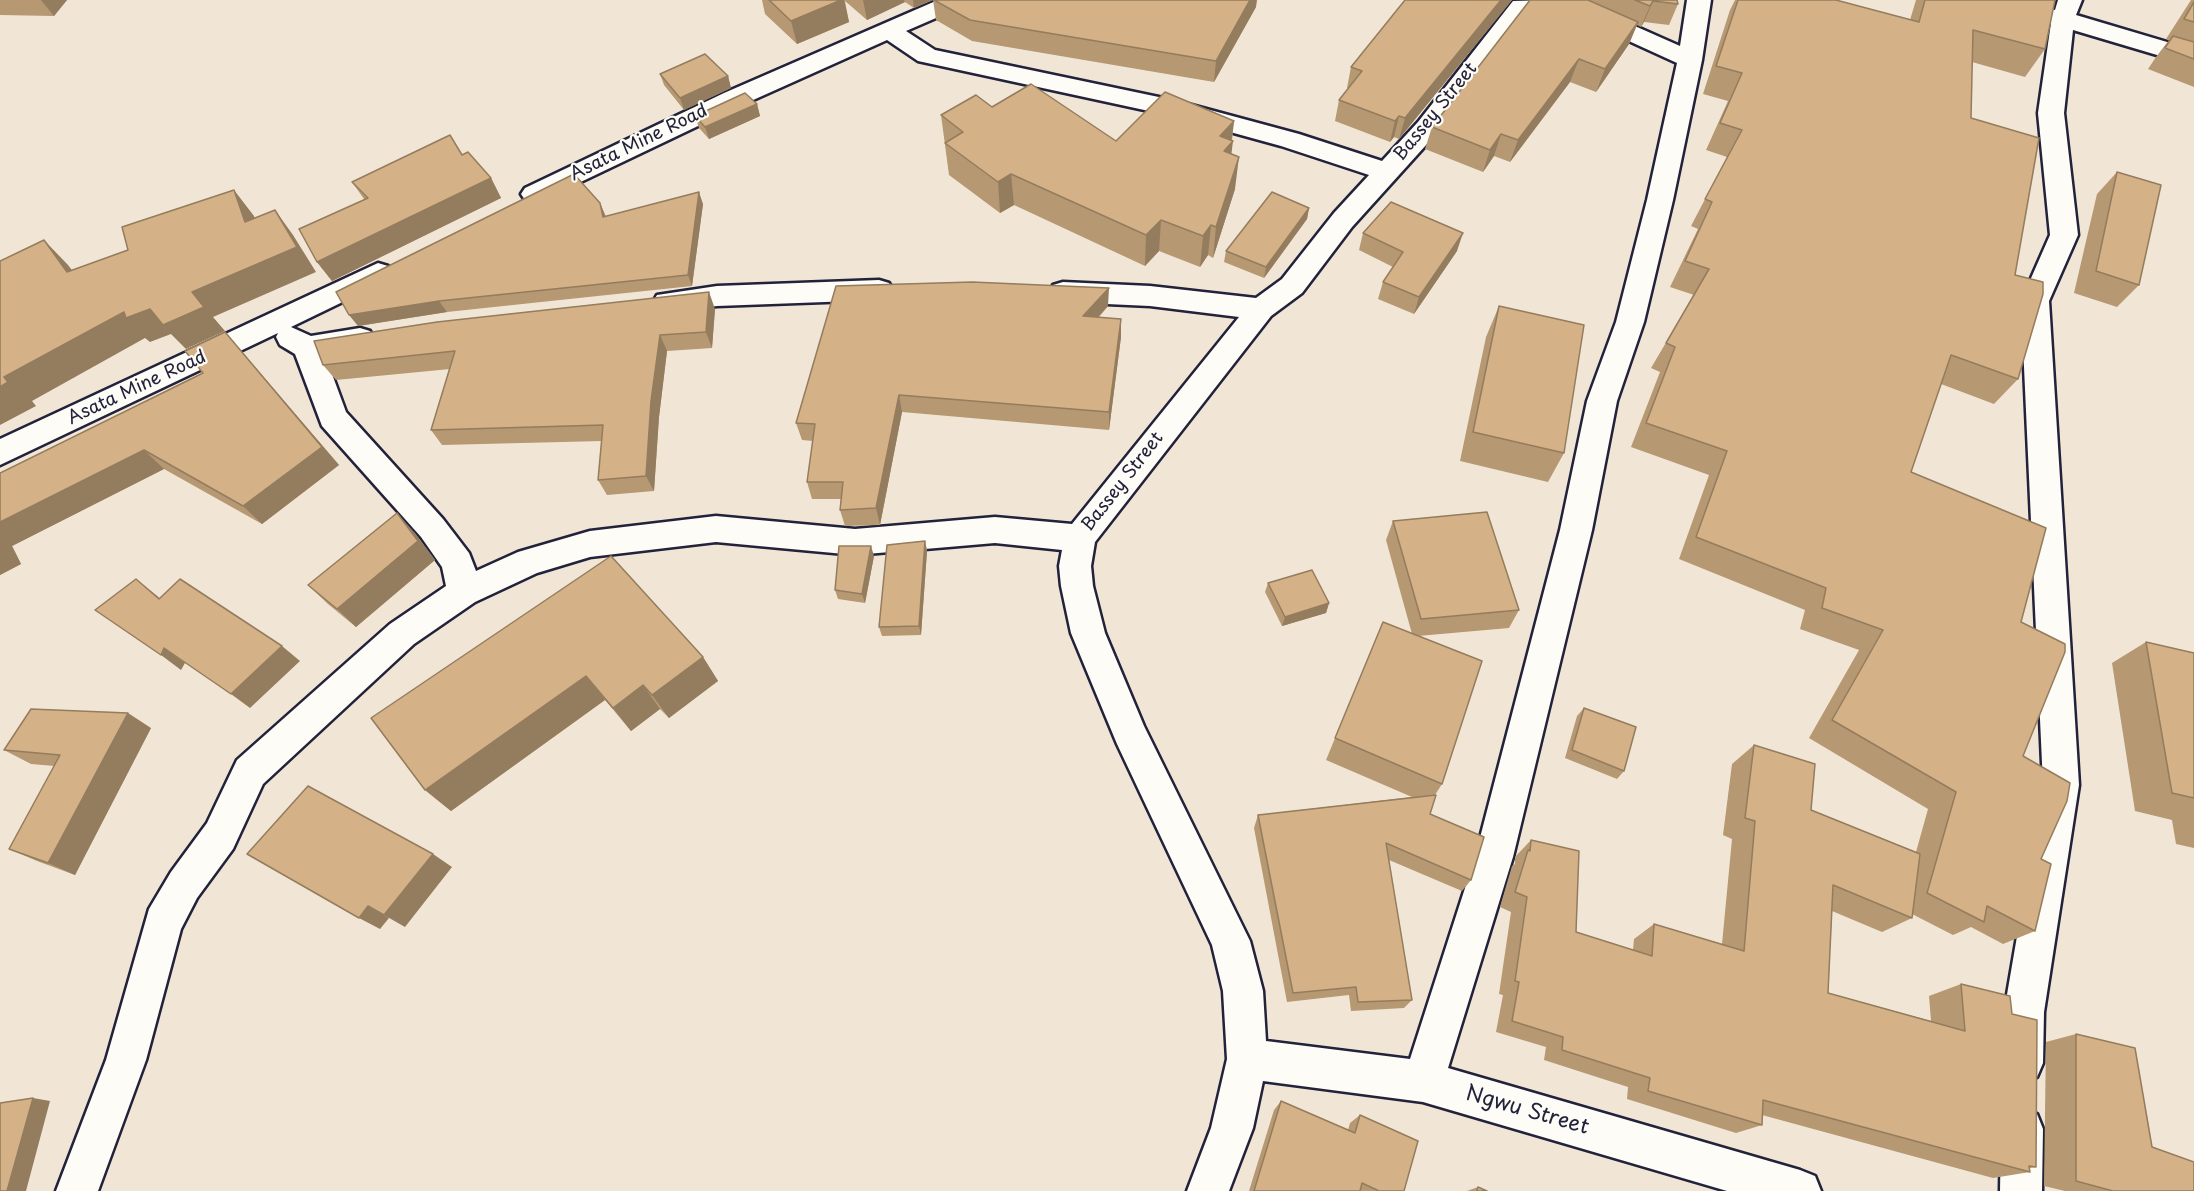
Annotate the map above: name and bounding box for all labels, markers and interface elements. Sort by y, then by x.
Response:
street label: Bassey Street [1390,59,1482,165]
street label: Asata Mine Road [567,100,711,186]
street label: Asata Mine Road [64,346,210,430]
street label: Bassey Street [1078,428,1168,536]
street label: Ngwu Street [1462,1081,1592,1141]

